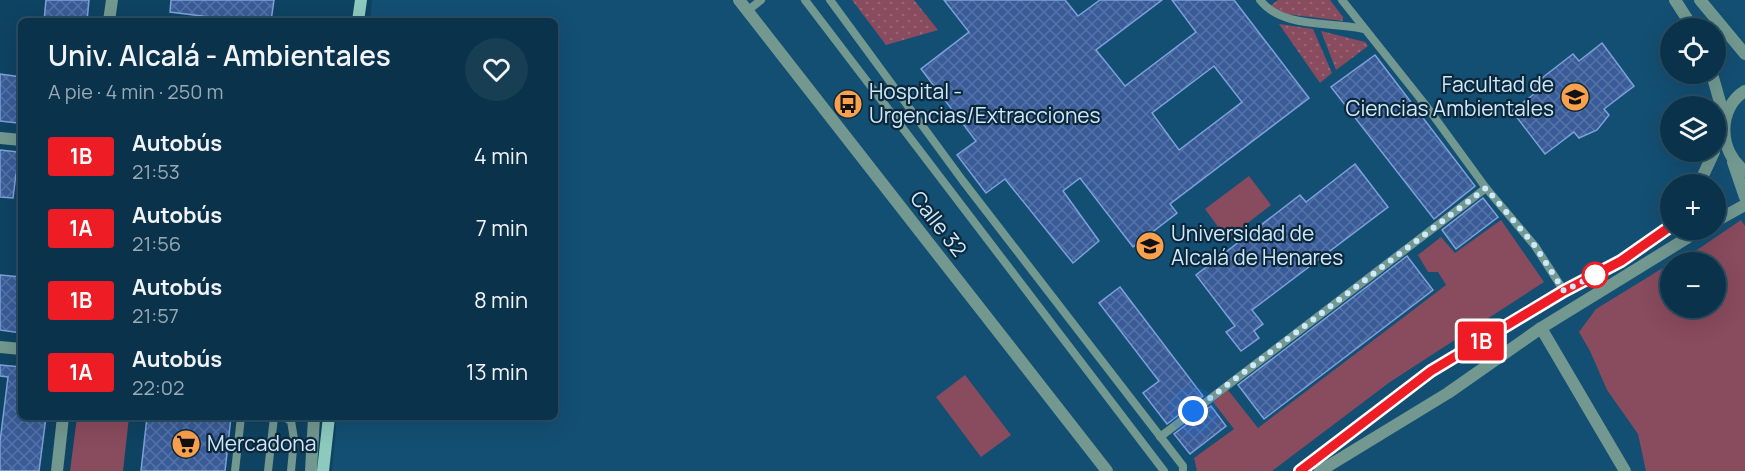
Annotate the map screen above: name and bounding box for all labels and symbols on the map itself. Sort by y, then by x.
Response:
place label: Facultad de Ciencias Ambientales [1345,70,1554,122]
place label: Hospital - Urgencias/Extracciones [869,77,1101,129]
school or university icon: Facultad de Ciencias Ambientales [1559,81,1591,113]
bus stop icon: Hospital - Urgencias/Extracciones [832,88,864,120]
street label: Calle 32 [904,185,973,262]
place label: Universidad de Alcalá de Henares [1171,219,1343,271]
school or university icon: Universidad de Alcalá de Henares [1134,230,1166,262]
unlabelled marker [1582,262,1608,288]
line badge: 1B [1454,322,1508,360]
your location [1178,396,1208,426]
supermarket icon: Mercadona [170,428,202,460]
place label: Mercadona [207,429,317,457]

